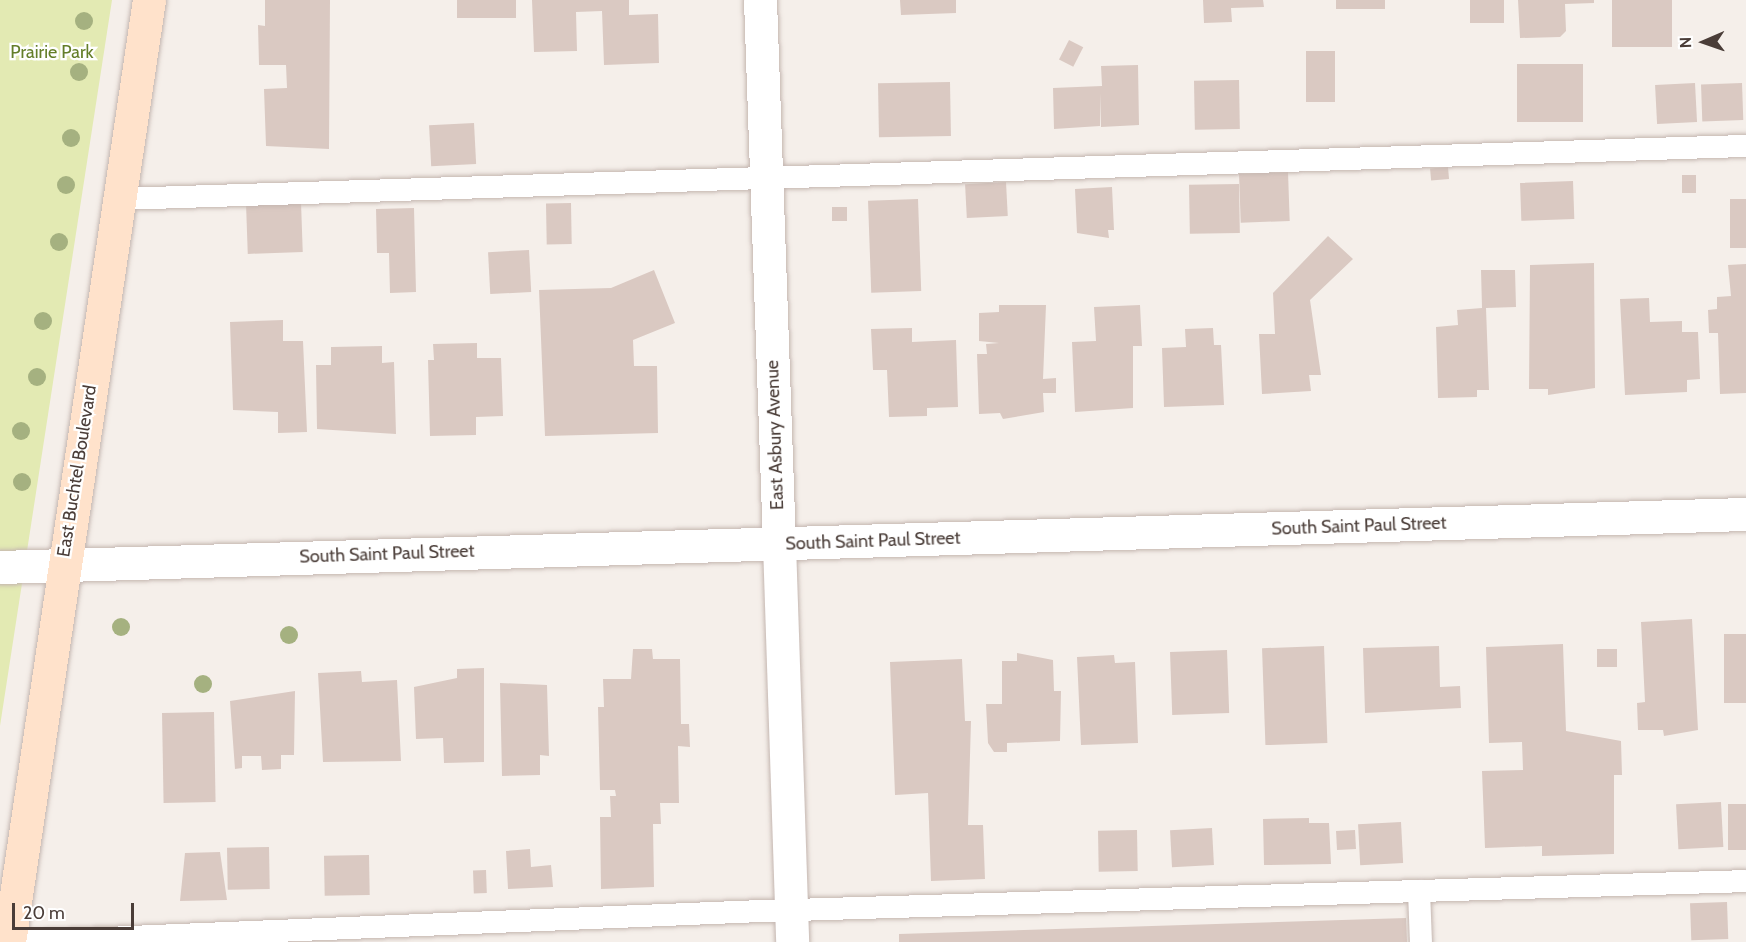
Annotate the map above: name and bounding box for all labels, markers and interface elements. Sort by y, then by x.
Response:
north arrow [1674,12,1734,72]
text: N [1676,37,1695,49]
park label: Prairie Park [10,41,94,63]
street label: East Asbury Avenue [762,360,788,510]
street label: East Buchtel Boulevard [53,383,101,559]
street label: South Saint Paul Street [1271,512,1447,540]
street label: South Saint Paul Street [785,527,961,555]
street label: South Saint Paul Street [299,540,475,568]
scale bar [15,891,136,929]
text: 20 m [23,902,65,924]

